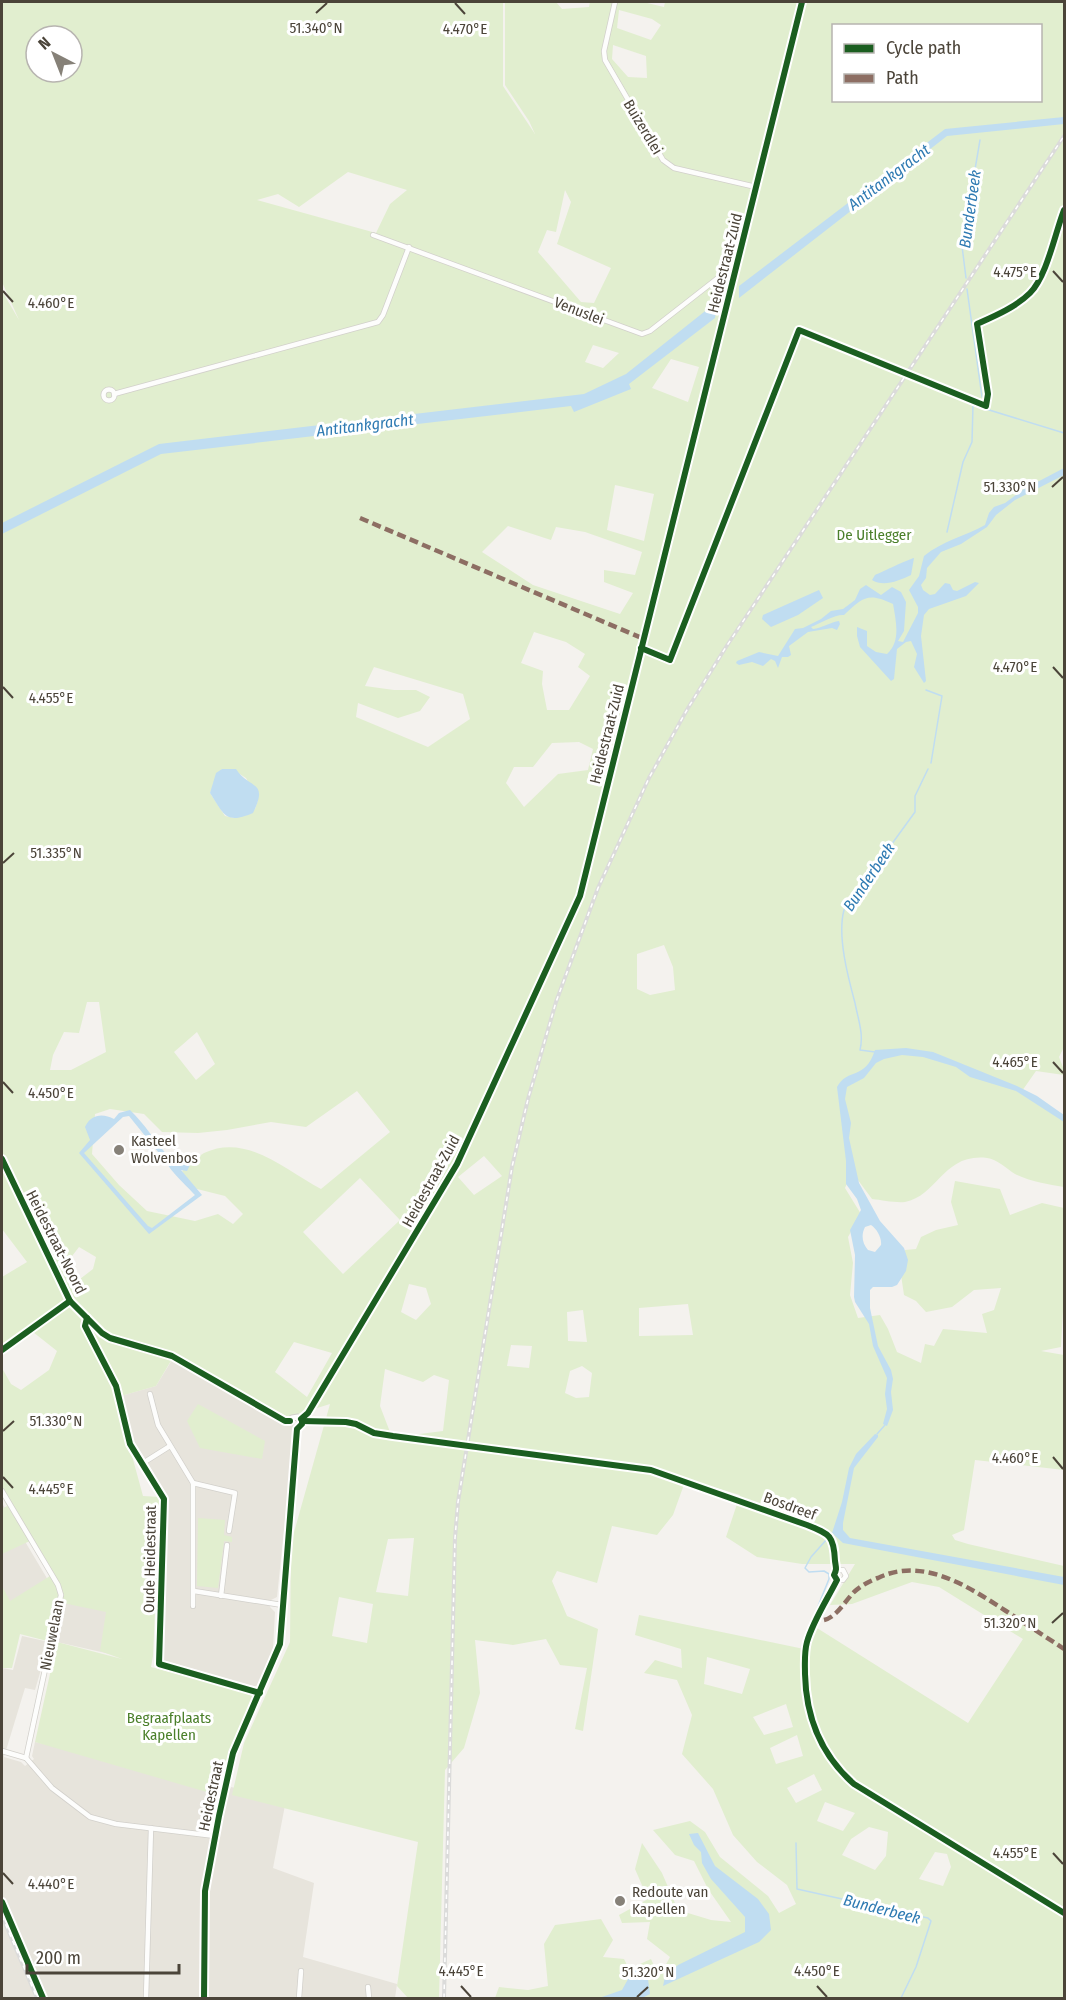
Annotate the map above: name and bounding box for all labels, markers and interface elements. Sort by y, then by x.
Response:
text: 51.340°N [289,19,343,37]
text: 4.470°E [443,20,487,38]
north arrow [24,24,84,84]
legend [832,24,1042,102]
text: N [34,33,54,53]
text: Cycle path [886,37,961,59]
text: Path [886,67,919,89]
street label: Buizerdlei [620,96,666,158]
water label: Antitankgracht [844,140,934,215]
water label: Bunderbeek [955,169,985,249]
street label: Heidestraat-Zuid [704,211,746,315]
text: 4.475°E [993,263,1037,281]
street label: Venuslei [552,293,606,329]
text: 4.460°E [28,294,74,312]
water label: Antitankgracht [314,410,415,440]
text: 51.330°N [984,478,1036,496]
park label: De Uitlegger [837,526,912,544]
text: 4.470°E [993,658,1037,676]
street label: Heidestraat-Zuid [586,682,628,786]
text: 4.455°E [29,689,73,707]
water label: Bunderbeek [839,839,899,915]
text: 51.335°N [30,844,82,862]
text: 4.465°E [992,1053,1038,1071]
text: 4.450°E [28,1084,74,1102]
place label: Kasteel Wolvenbos [131,1132,198,1167]
street label: Heidestraat-Zuid [398,1132,464,1230]
marker: Kasteel Wolvenbos [112,1143,126,1157]
street label: Heidestraat-Noord [22,1187,90,1297]
text: 51.330°N [30,1412,82,1430]
text: 4.460°E [992,1449,1038,1467]
text: 4.445°E [28,1480,74,1498]
street label: Bosdreef [761,1488,820,1524]
street label: Oude Heidestraat [140,1505,160,1613]
street label: Nieuwelaan [36,1598,68,1672]
text: 51.320°N [984,1614,1036,1632]
park label: Begraafplaats Kapellen [127,1709,211,1744]
street label: Heidestraat [195,1759,227,1833]
text: 4.455°E [993,1844,1037,1862]
text: 4.440°E [28,1875,74,1893]
place label: Redoute van Kapellen [632,1883,708,1918]
water label: Bunderbeek [842,1890,922,1928]
marker: Redoute van Kapellen [613,1894,627,1908]
scale bar [27,1937,178,1975]
text: 200 m [36,1947,81,1969]
text: 4.445°E [438,1962,484,1980]
text: 4.450°E [794,1962,840,1980]
text: 51.320°N [622,1963,674,1981]

